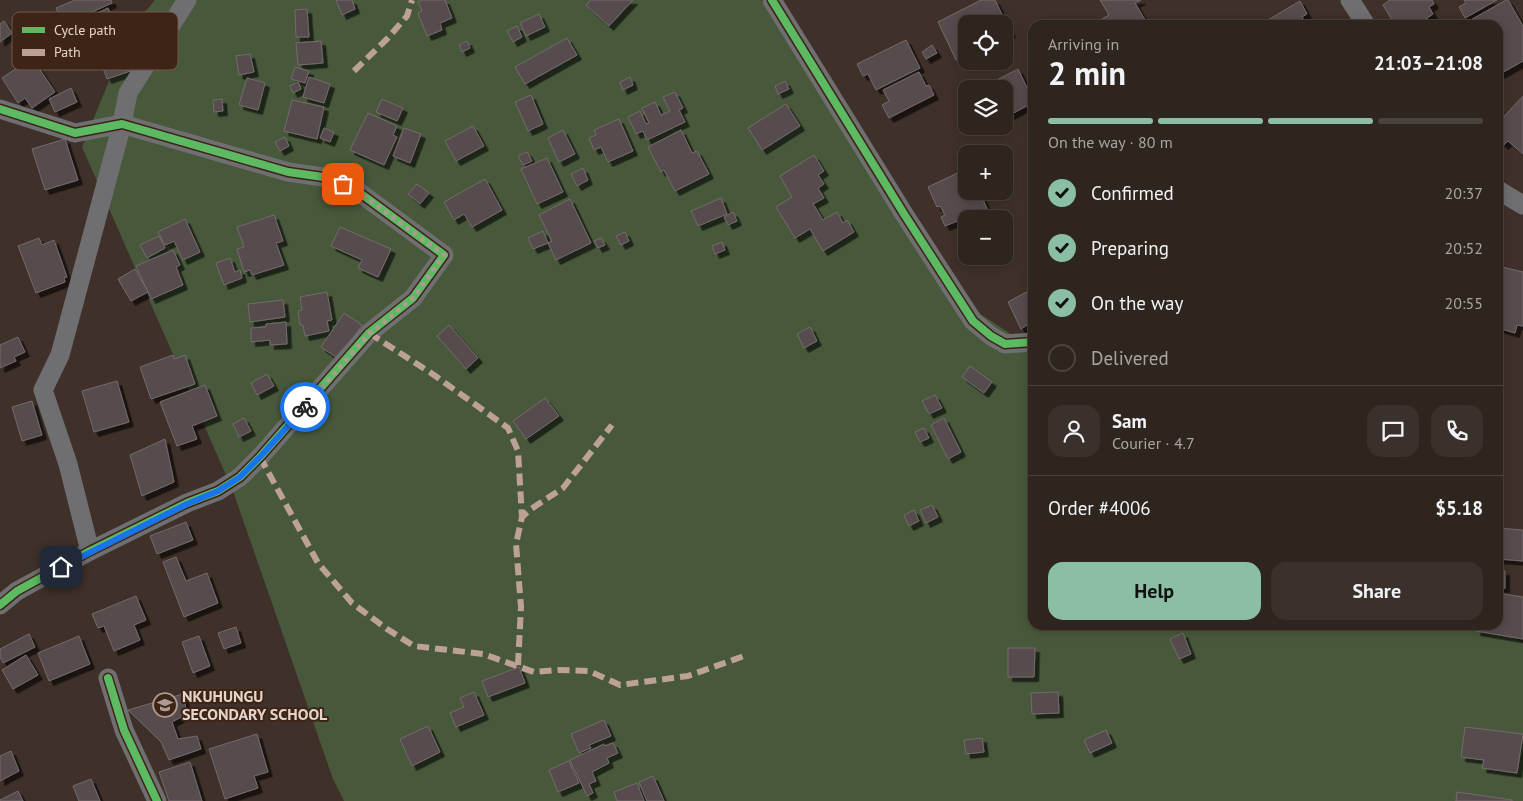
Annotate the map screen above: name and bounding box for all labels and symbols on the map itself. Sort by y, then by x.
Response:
legend [12,12,178,70]
text: Cycle path [54,21,116,39]
text: Path [54,43,81,61]
pin [322,163,364,205]
courier [280,382,330,432]
pin [40,546,82,588]
place label: NKUHUNGU SECONDARY SCHOOL [182,686,328,724]
school or university icon: NKUHUNGU SECONDARY SCHOOL [152,692,178,718]

